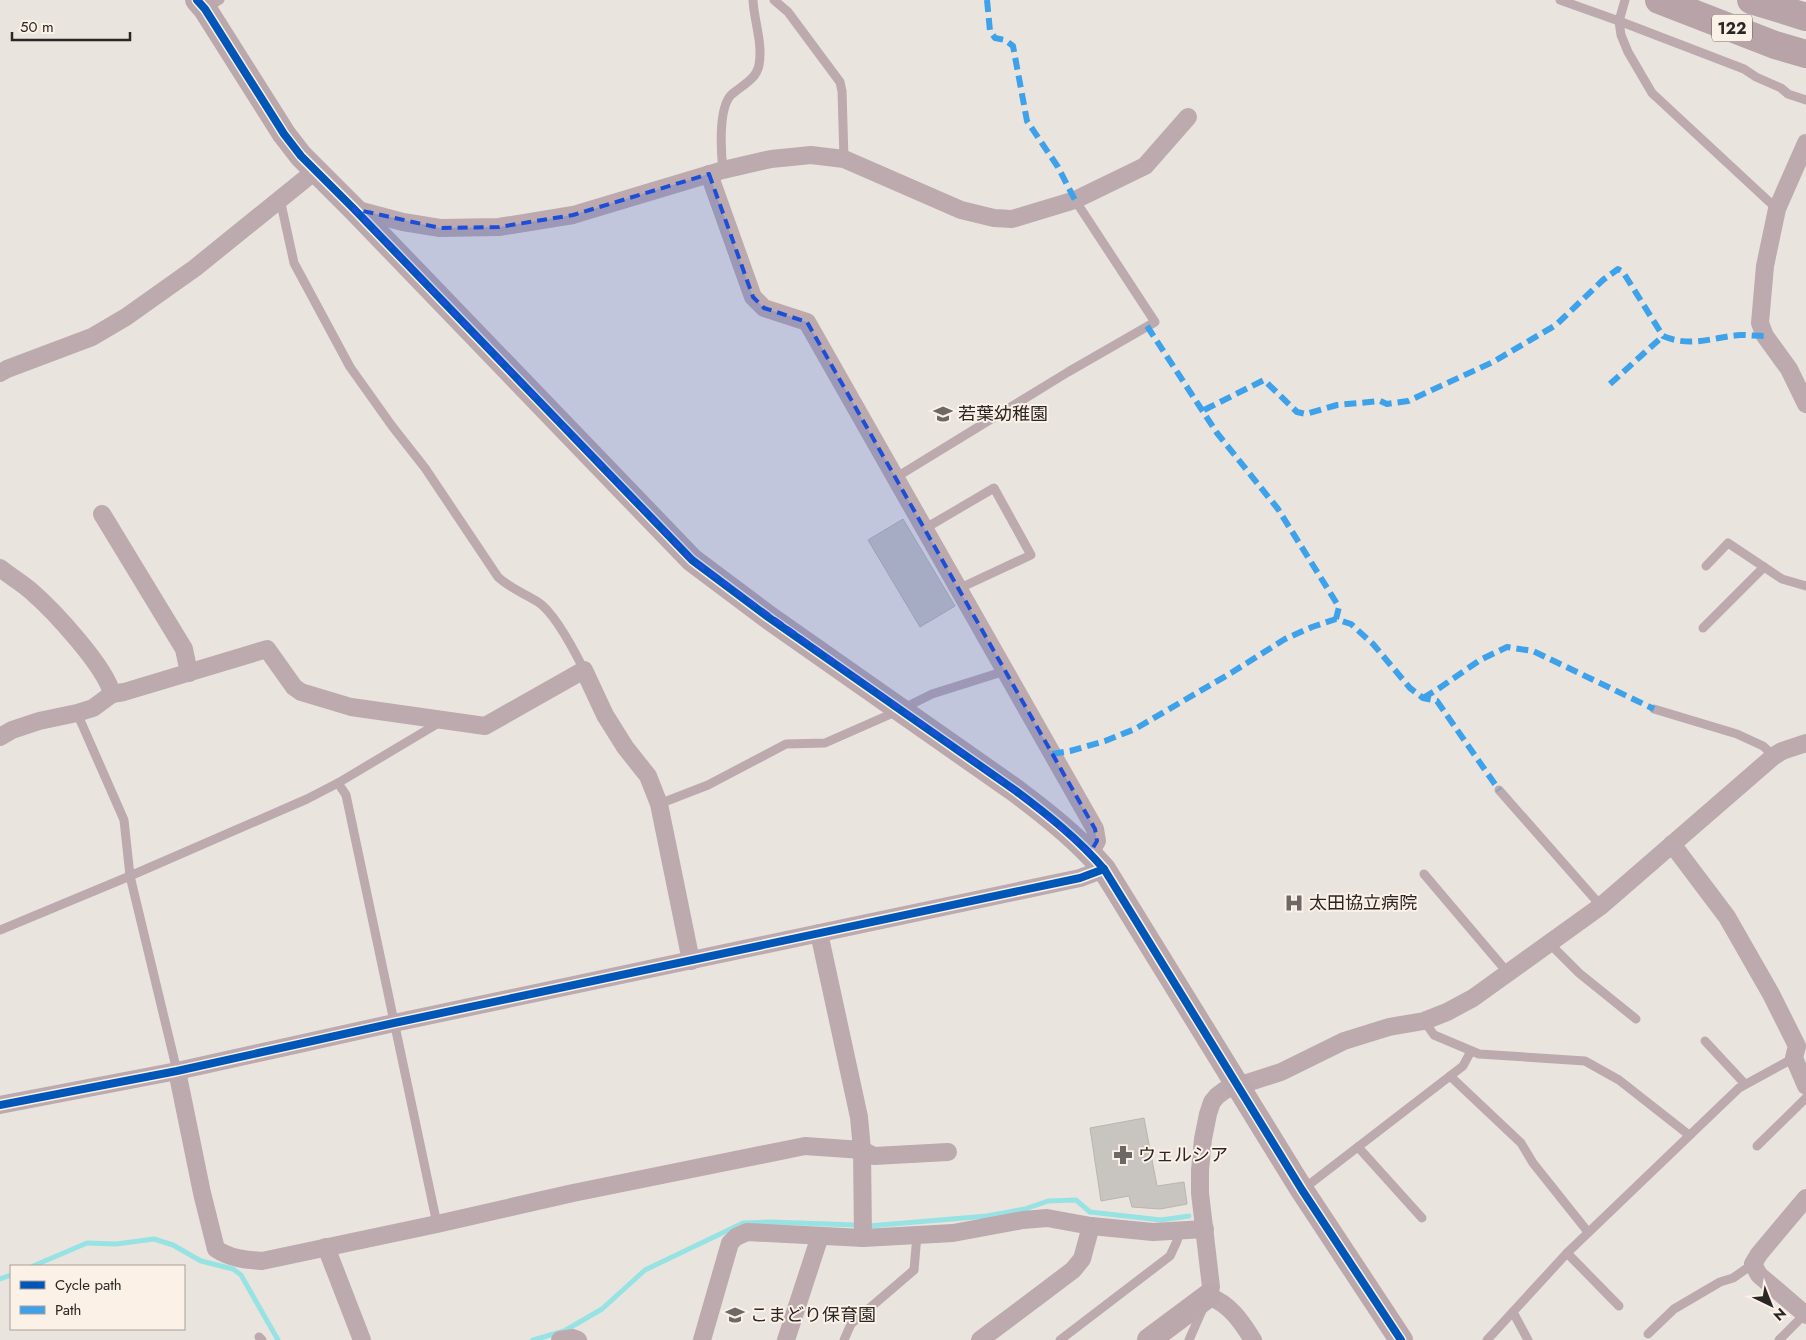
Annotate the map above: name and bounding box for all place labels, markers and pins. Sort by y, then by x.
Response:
place label: 若葉幼稚園 [958,401,1048,427]
school or university icon: 若葉幼稚園 [932,403,954,425]
place label: 太田協立病院 [1309,890,1417,916]
hospital icon: 太田協立病院 [1283,892,1305,914]
place label: ウェルシア [1138,1142,1228,1168]
pharmacy icon: ウェルシア [1112,1144,1134,1166]
place label: こまどり保育園 [750,1302,876,1328]
school or university icon: こまどり保育園 [724,1304,746,1326]

